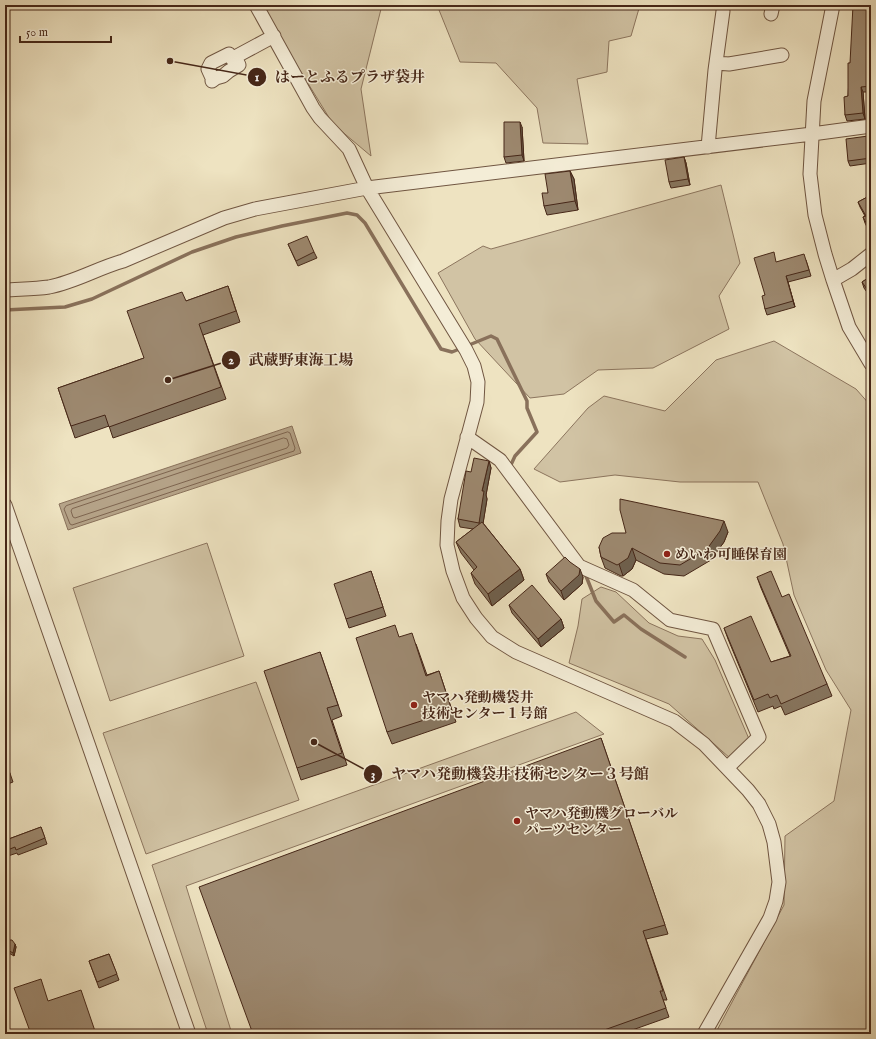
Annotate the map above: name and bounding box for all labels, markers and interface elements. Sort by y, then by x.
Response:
scale bar [20,18,111,44]
text: 50 m [26,25,48,40]
callout: はーとふるプラザ袋井 [247,63,433,90]
text: はーとふるプラザ袋井 [275,68,425,87]
text: 1 [255,70,260,85]
callout: 武蔵野東海工場 [221,346,362,373]
text: 武蔵野東海工場 [248,351,354,370]
text: 2 [228,353,234,368]
place label: めいわ可睡保育園 [675,546,787,564]
marker: めいわ可睡保育園 [662,549,672,559]
place label: ヤマハ発動機袋井 技術センター１号館 [422,689,547,723]
marker: ヤマハ発動機袋井 技術センター１号館 [409,700,419,710]
callout: ヤマハ発動機袋井 技術センター３号館 [363,760,657,787]
text: ヤマハ発動機袋井 技術センター３号館 [391,765,649,784]
text: 3 [371,767,375,782]
place label: ヤマハ発動機グローバル パーツセンター [525,805,678,839]
marker: ヤマハ発動機グローバル パーツセンター [512,816,522,826]

